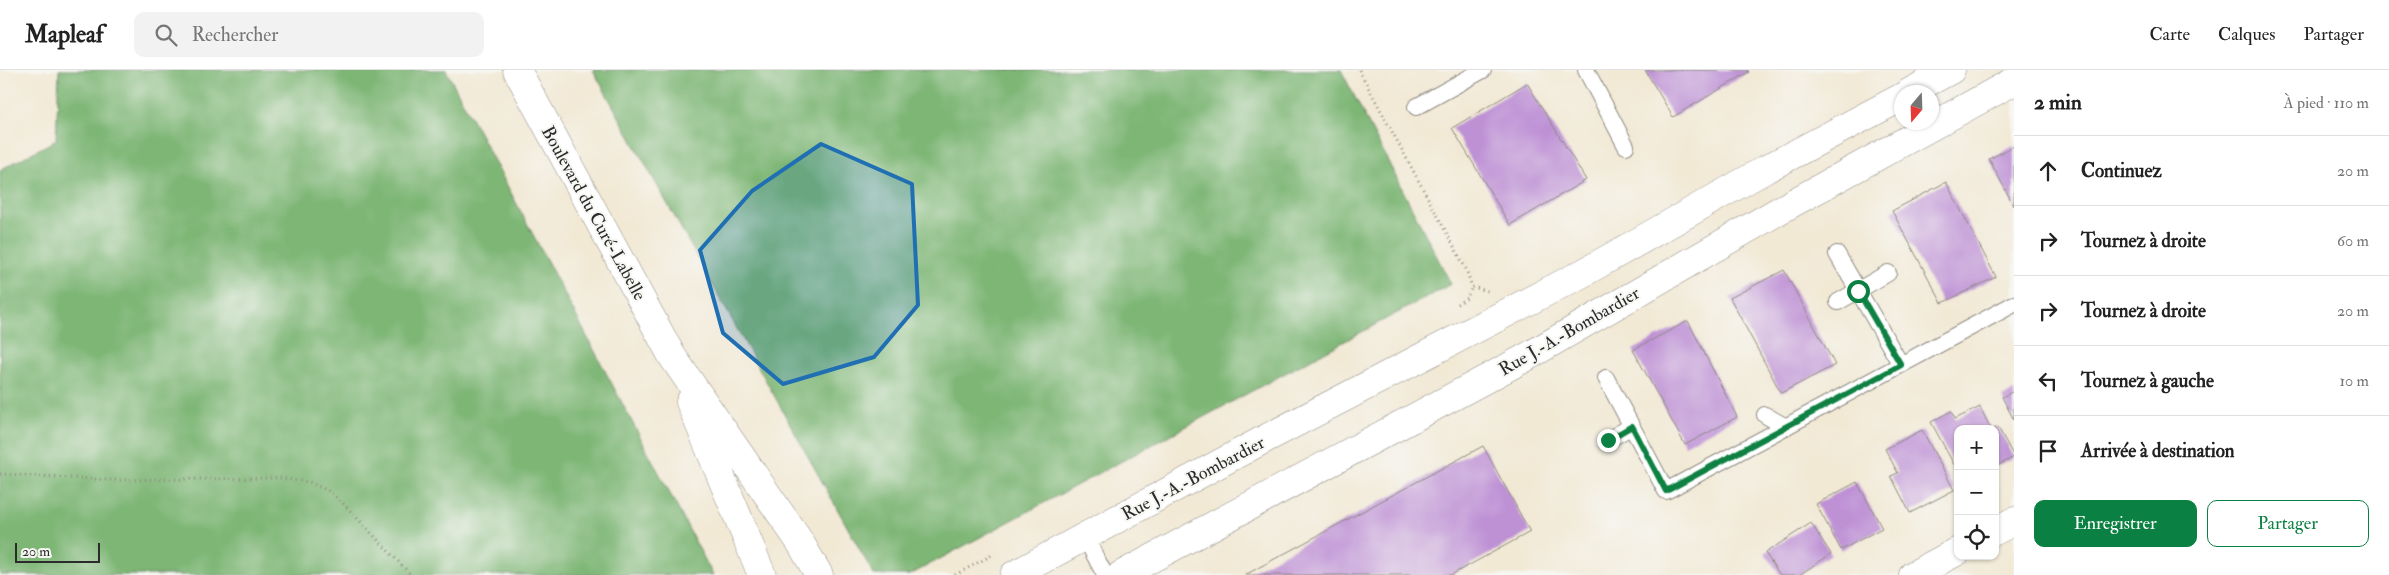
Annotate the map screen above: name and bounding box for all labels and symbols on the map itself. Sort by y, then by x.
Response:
north arrow [1894,85,1939,130]
street label: Boulevard du Curé-Labelle [536,122,651,305]
route start [1847,280,1870,303]
street label: Rue J.-A.-Bombardier [1495,282,1644,381]
route end [1597,429,1620,452]
street label: Rue J.-A.-Bombardier [1118,431,1269,526]
scale bar [15,540,100,563]

